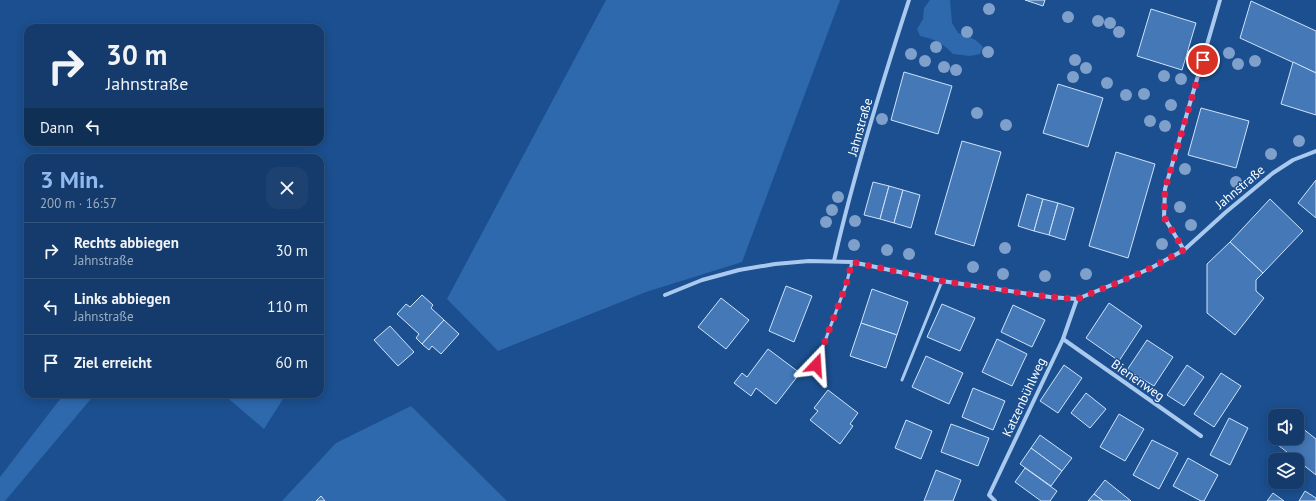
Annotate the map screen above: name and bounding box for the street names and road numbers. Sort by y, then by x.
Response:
street label: Jahnstraße [843,96,876,159]
street label: Jahnstraße [1211,161,1268,213]
street label: Katzenbühlweg [998,355,1050,439]
street label: Bienenweg [1108,355,1168,405]

